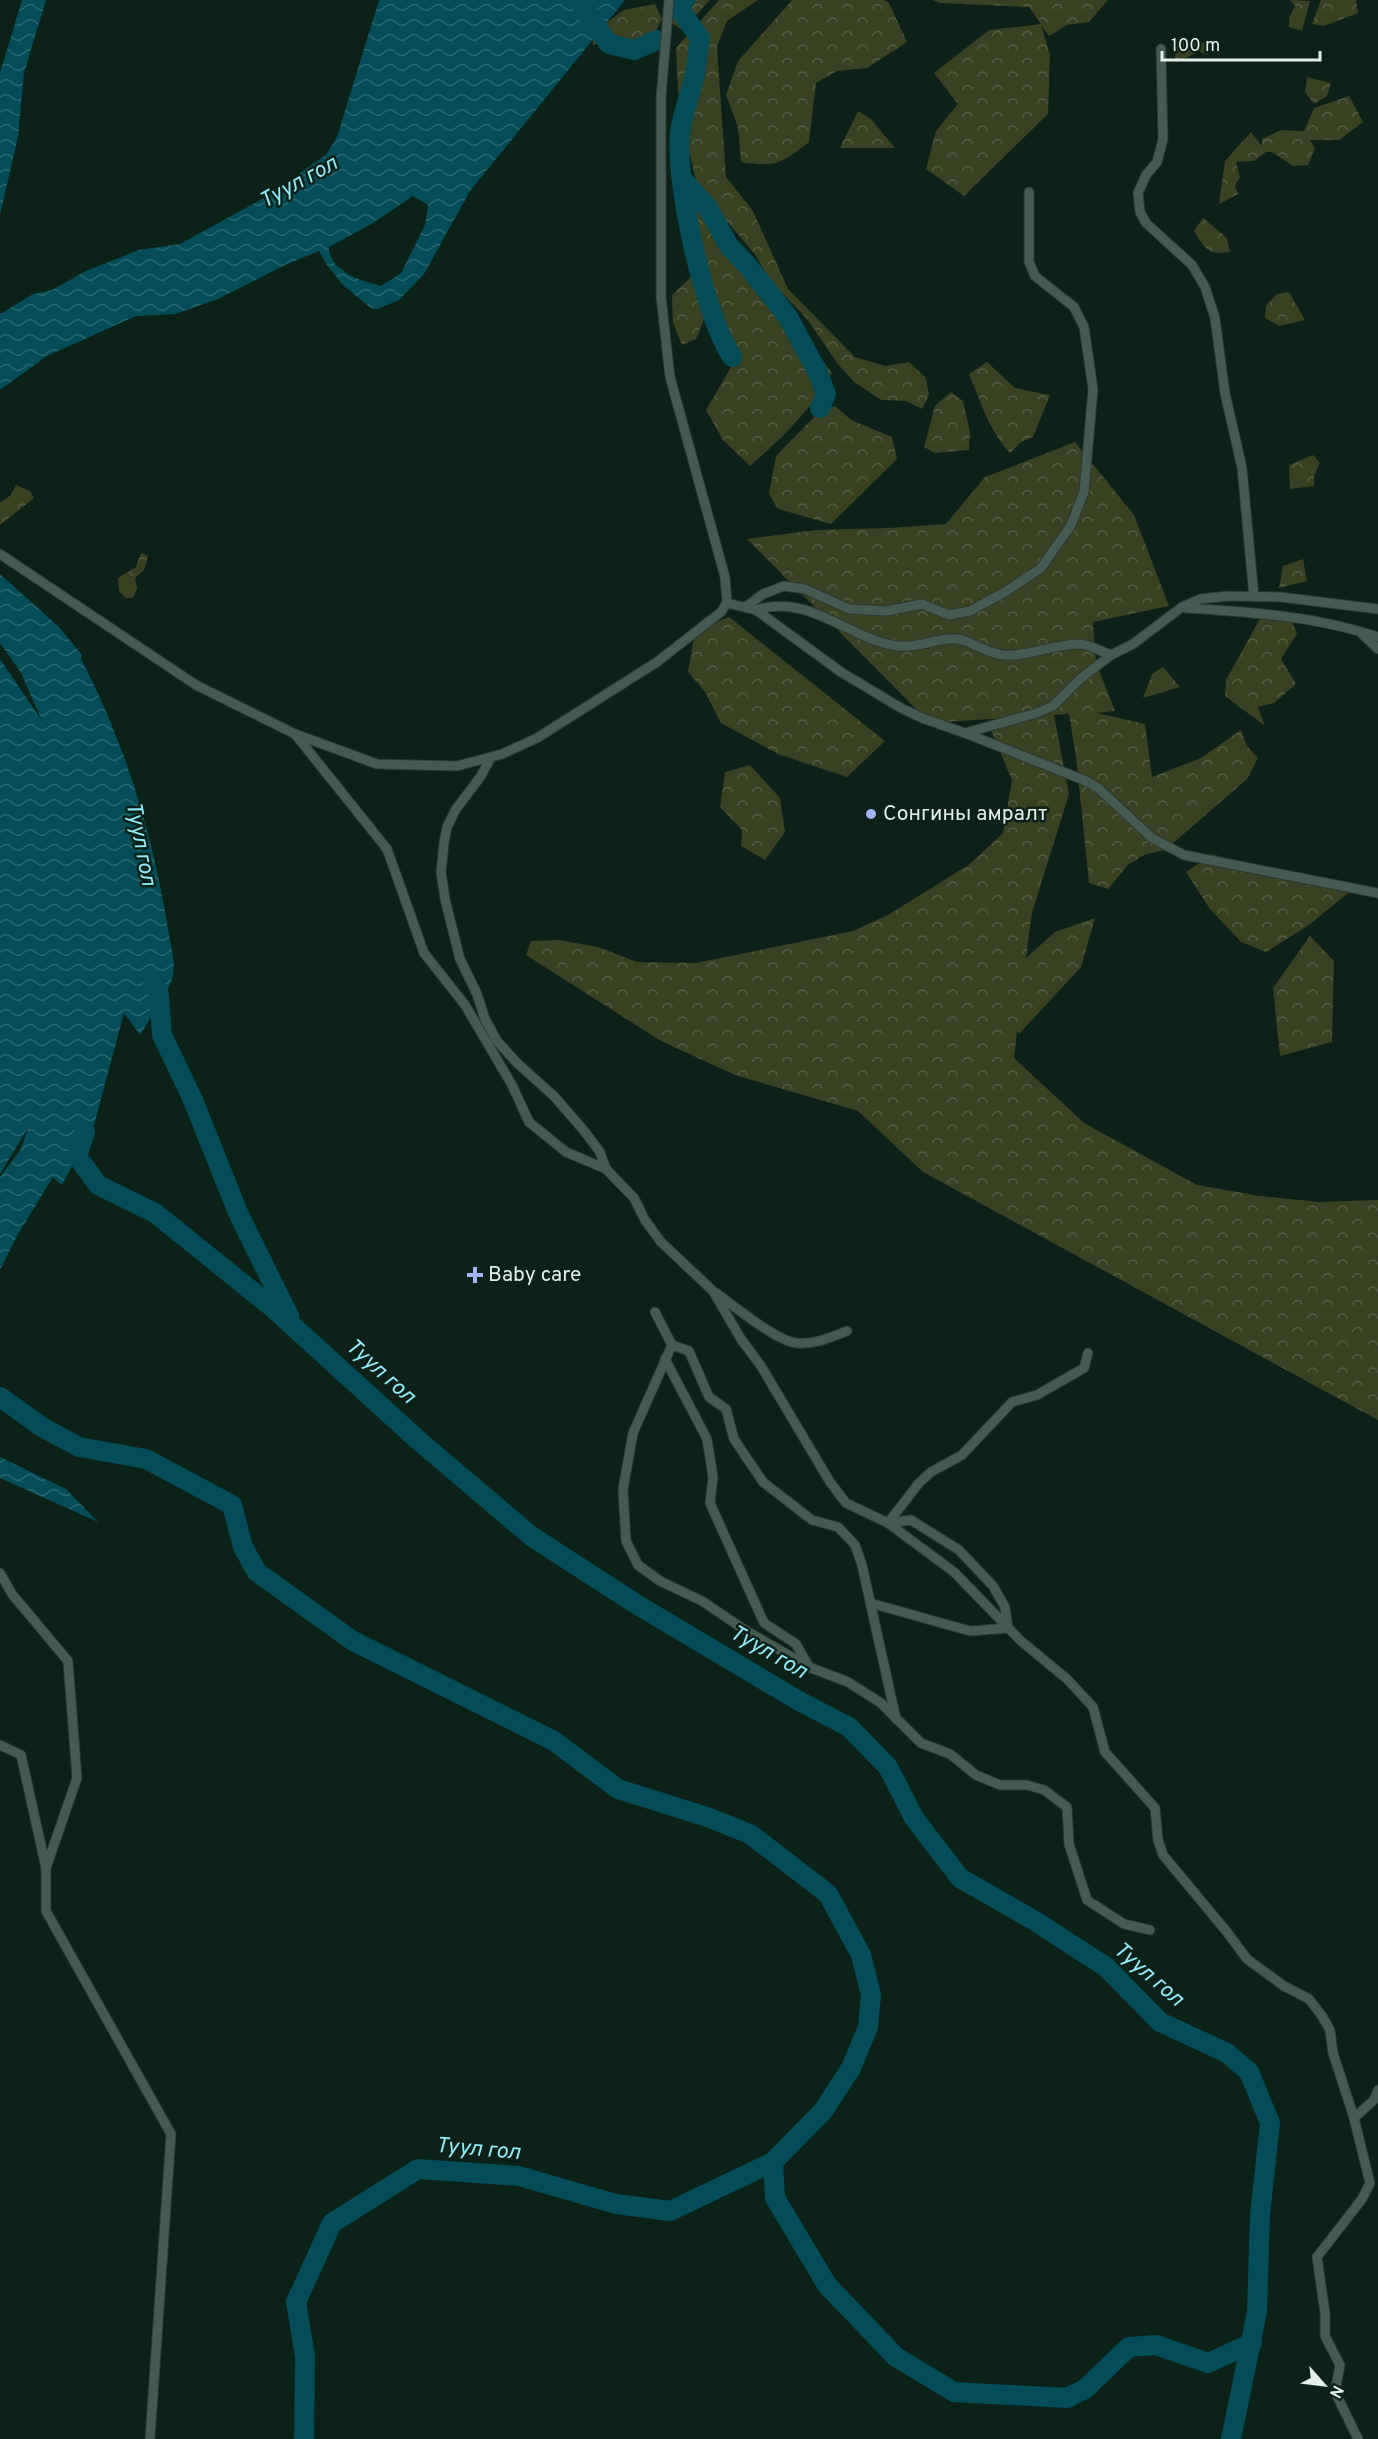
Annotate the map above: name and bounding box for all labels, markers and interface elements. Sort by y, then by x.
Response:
scale bar [1162,24,1320,62]
text: 100 m [1171,35,1220,58]
water label: Туул гол [255,150,343,215]
water label: Туул гол [119,800,161,888]
place label: Сонгины амралт [883,801,1048,828]
marker: Сонгины амралт [864,807,878,821]
place label: Baby care [488,1262,581,1289]
marker: Baby care [466,1266,484,1284]
water label: Туул гол [339,1334,421,1411]
water label: Туул гол [725,1620,812,1686]
water label: Туул гол [1107,1937,1189,2013]
water label: Туул гол [435,2133,522,2167]
north arrow [1294,2355,1354,2415]
text: N [1324,2381,1347,2401]

